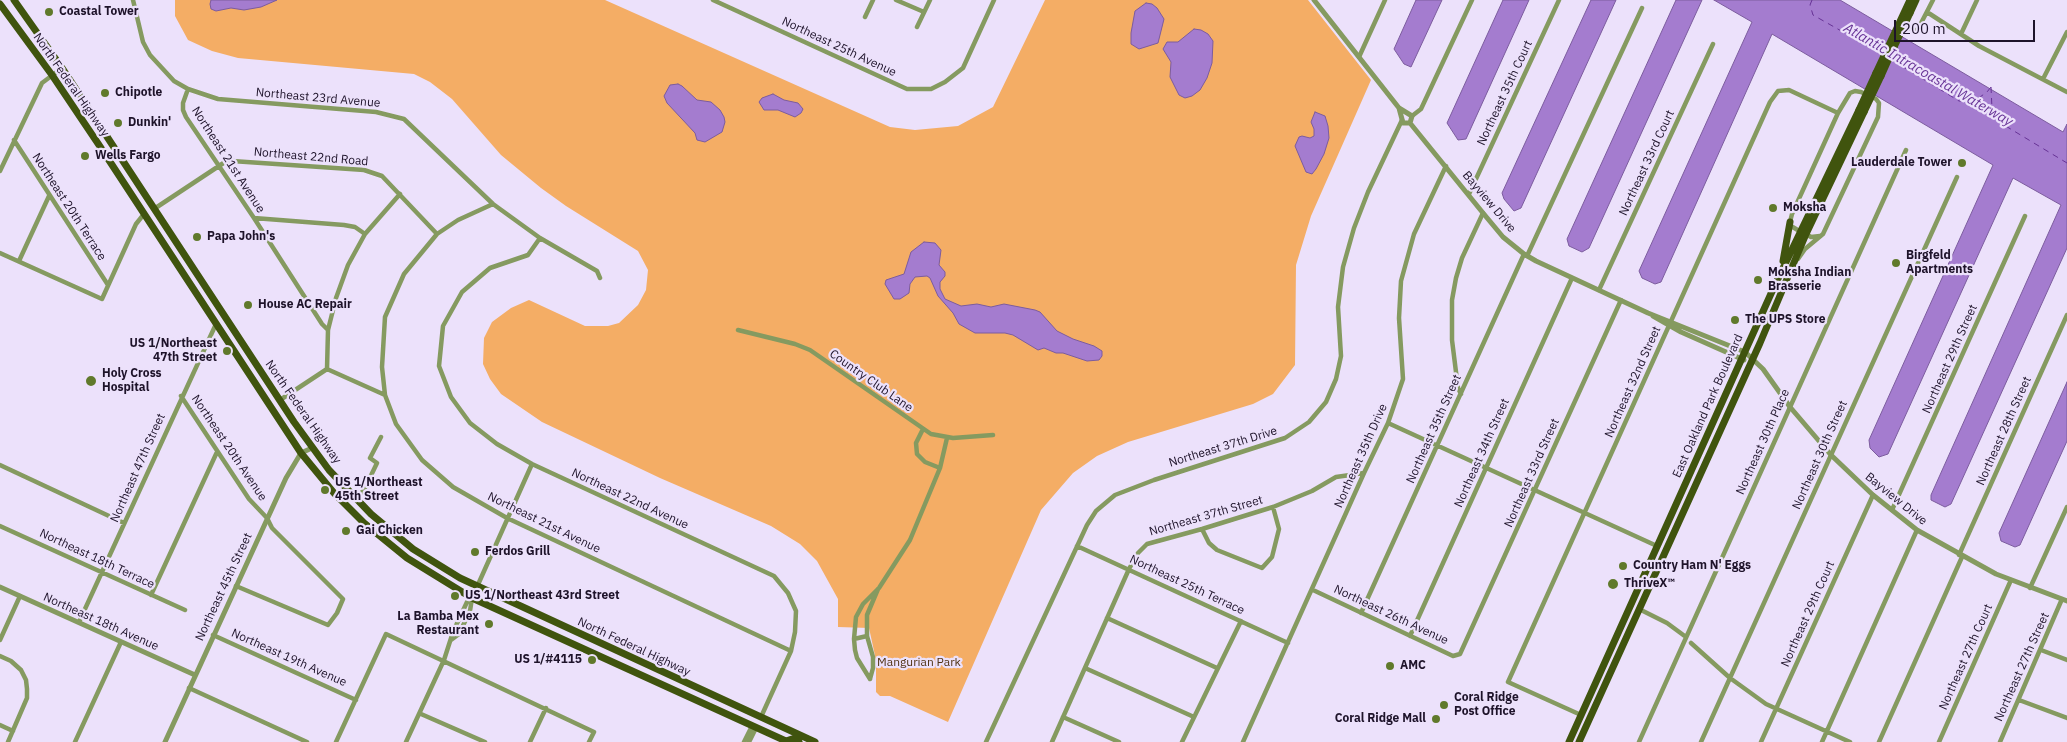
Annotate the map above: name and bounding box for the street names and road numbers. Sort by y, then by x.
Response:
street label: Northeast 25th Avenue [779,14,899,80]
street label: North Federal Highway [30,31,112,139]
street label: Northeast 35th Court [1474,38,1536,148]
street label: Northeast 23rd Avenue [255,85,381,111]
street label: Northeast 21st Avenue [188,104,268,216]
street label: Northeast 33rd Court [1616,108,1678,218]
street label: Northeast 22nd Road [253,145,369,169]
street label: Northeast 20th Terrace [29,151,109,263]
street label: Bayview Drive [1459,168,1519,236]
street label: Northeast 29th Street [1919,302,1981,416]
street label: Northeast 32nd Street [1602,324,1664,440]
street label: East Oakland Park Boulevard [1670,332,1746,480]
street label: Country Club Lane [827,347,915,415]
street label: North Federal Highway [262,358,344,466]
street label: Northeast 35th Street [1403,372,1465,486]
street label: Northeast 28th Street [1973,374,2035,488]
street label: Northeast 30th Place [1733,387,1793,497]
street label: Northeast 20th Avenue [188,392,270,504]
street label: Northeast 34th Street [1451,396,1513,510]
street label: Northeast 30th Street [1789,398,1851,512]
street label: Northeast 35th Drive [1332,402,1390,510]
street label: Northeast 47th Street [107,411,169,525]
street label: Northeast 33rd Street [1501,416,1563,530]
street label: Northeast 37th Drive [1167,424,1279,470]
street label: Northeast 22nd Avenue [569,466,691,532]
street label: Bayview Drive [1862,470,1930,528]
street label: Northeast 21st Avenue [485,489,603,557]
street label: Northeast 37th Street [1147,493,1265,539]
street label: Northeast 18th Terrace [37,526,157,592]
street label: Northeast 45th Street [193,531,255,643]
street label: Northeast 25th Terrace [1127,552,1247,618]
street label: Northeast 29th Court [1778,559,1838,669]
street label: Northeast 26th Avenue [1331,582,1451,648]
street label: Northeast 18th Avenue [41,590,161,654]
street label: Northeast 27th Court [1936,602,1996,712]
street label: Northeast 27th Street [1991,610,2053,724]
street label: North Federal Highway [575,614,693,680]
street label: Northeast 19th Avenue [229,626,349,690]

